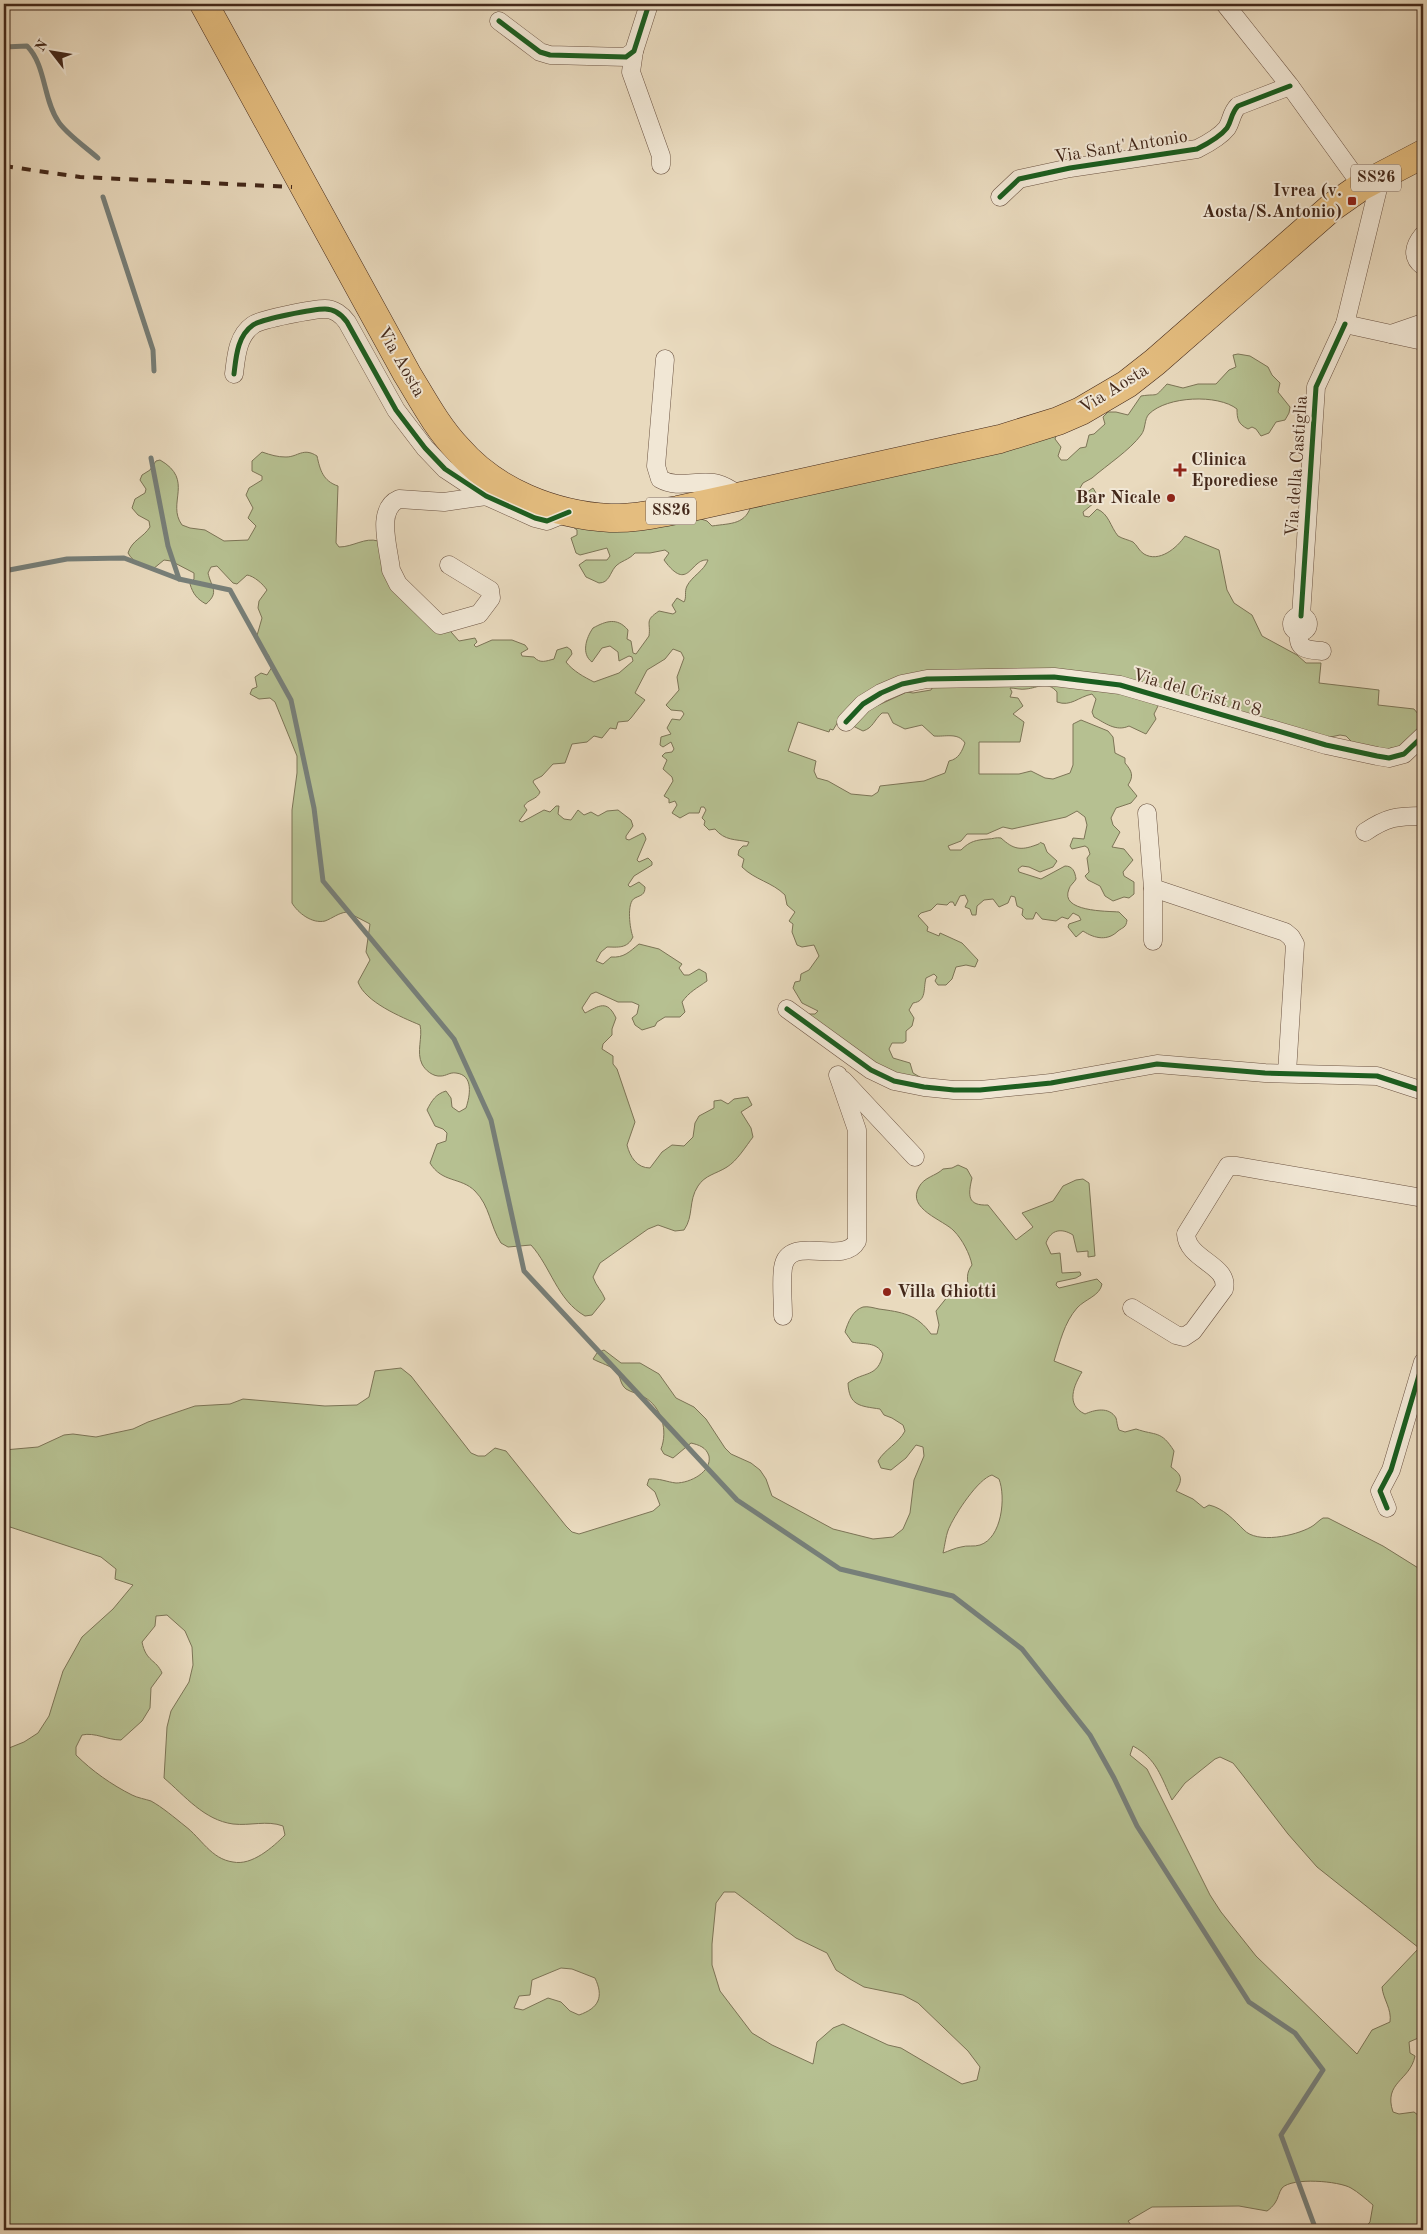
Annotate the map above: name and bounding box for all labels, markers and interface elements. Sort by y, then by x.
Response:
north arrow [28,28,78,78]
text: N [33,37,51,54]
street label: Via Sant'Antonio [1053,128,1189,166]
road number: SS26 [1351,164,1401,192]
place label: Ivrea (v. Aosta/S.Antonio) [1202,182,1342,221]
marker: Ivrea (v. Aosta/S.Antonio) [1346,195,1358,207]
street label: Via Aosta [374,324,428,400]
street label: Via Aosta [1076,361,1152,417]
street label: Via della Castiglia [1283,395,1311,537]
place label: Clinica Eporediese [1191,451,1278,490]
marker: Clinica Eporediese [1173,463,1187,477]
place label: Bar Nicale [1076,489,1161,507]
marker: Bar Nicale [1165,492,1177,504]
road number: SS26 [646,498,696,524]
street label: Via del Crist n°8 [1130,666,1264,720]
place label: Villa Ghiotti [897,1283,996,1301]
marker: Villa Ghiotti [881,1286,893,1298]

